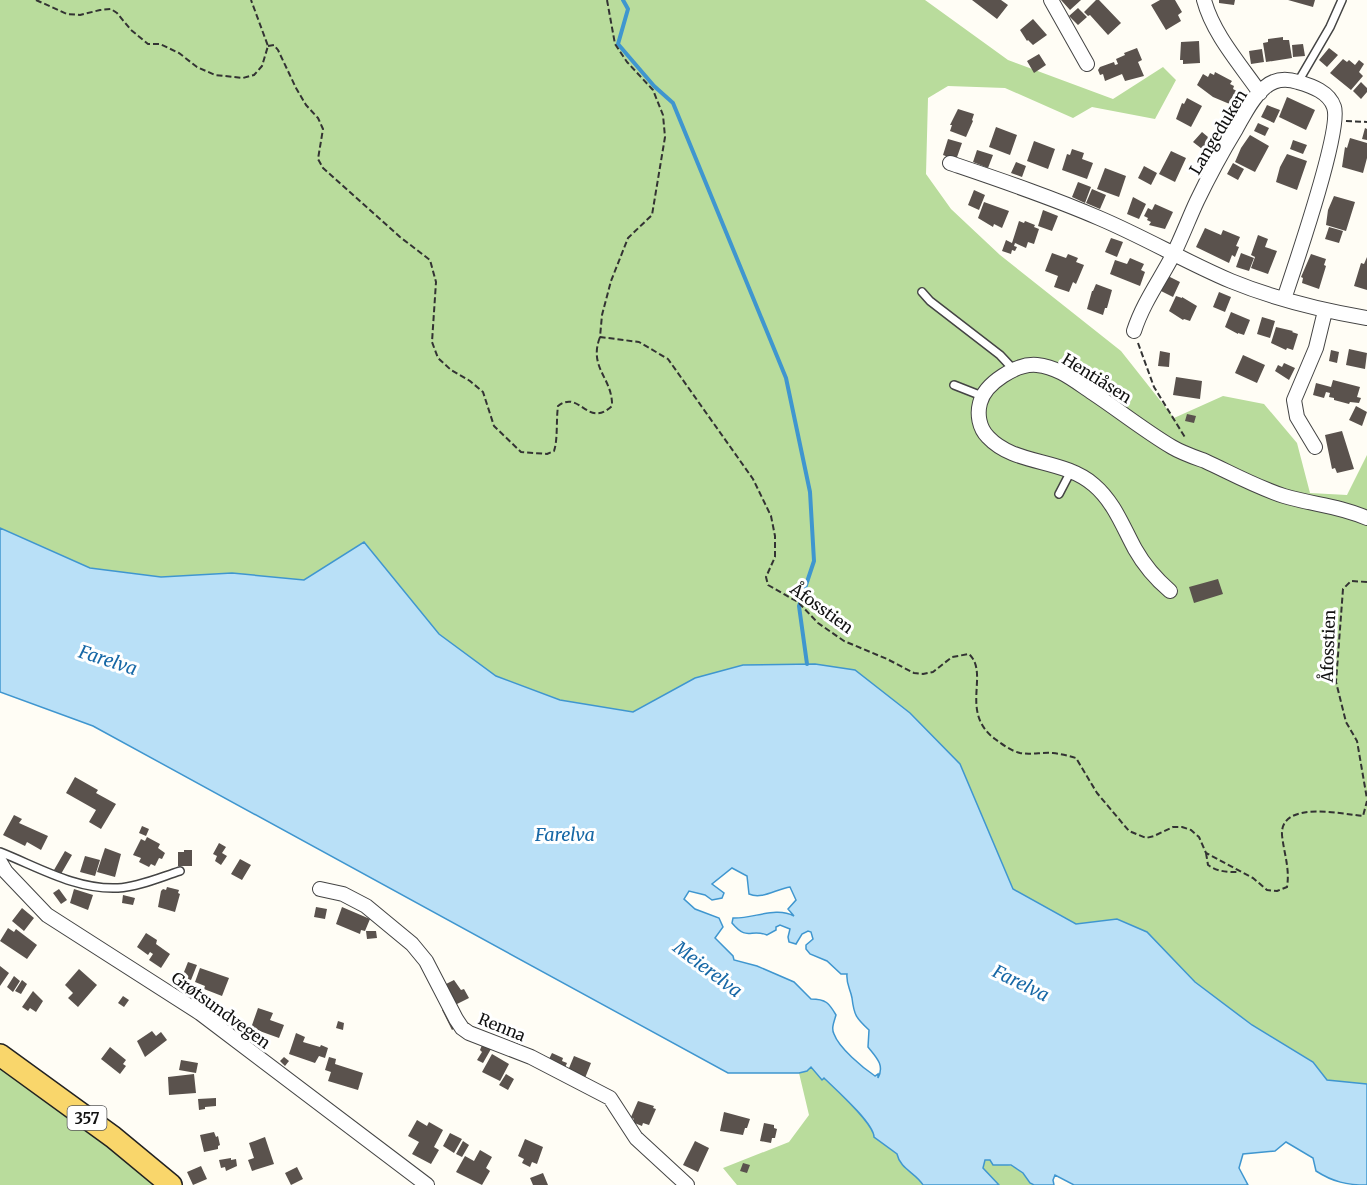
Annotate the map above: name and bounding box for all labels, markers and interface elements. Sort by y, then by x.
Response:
street label: Langeduken [1185,85,1251,178]
street label: Hentiåsen [1059,349,1136,407]
street label: Åfosstien [786,577,858,638]
street label: Åfosstien [1316,609,1339,684]
water label: Farelva [75,640,140,680]
water label: Farelva [534,823,595,846]
water label: Meierelva [668,935,747,1002]
water label: Farelva [988,959,1053,1006]
street label: Grøtsundvegen [168,967,275,1053]
street label: Renna [475,1009,529,1046]
road number: 357 [68,1106,106,1130]

